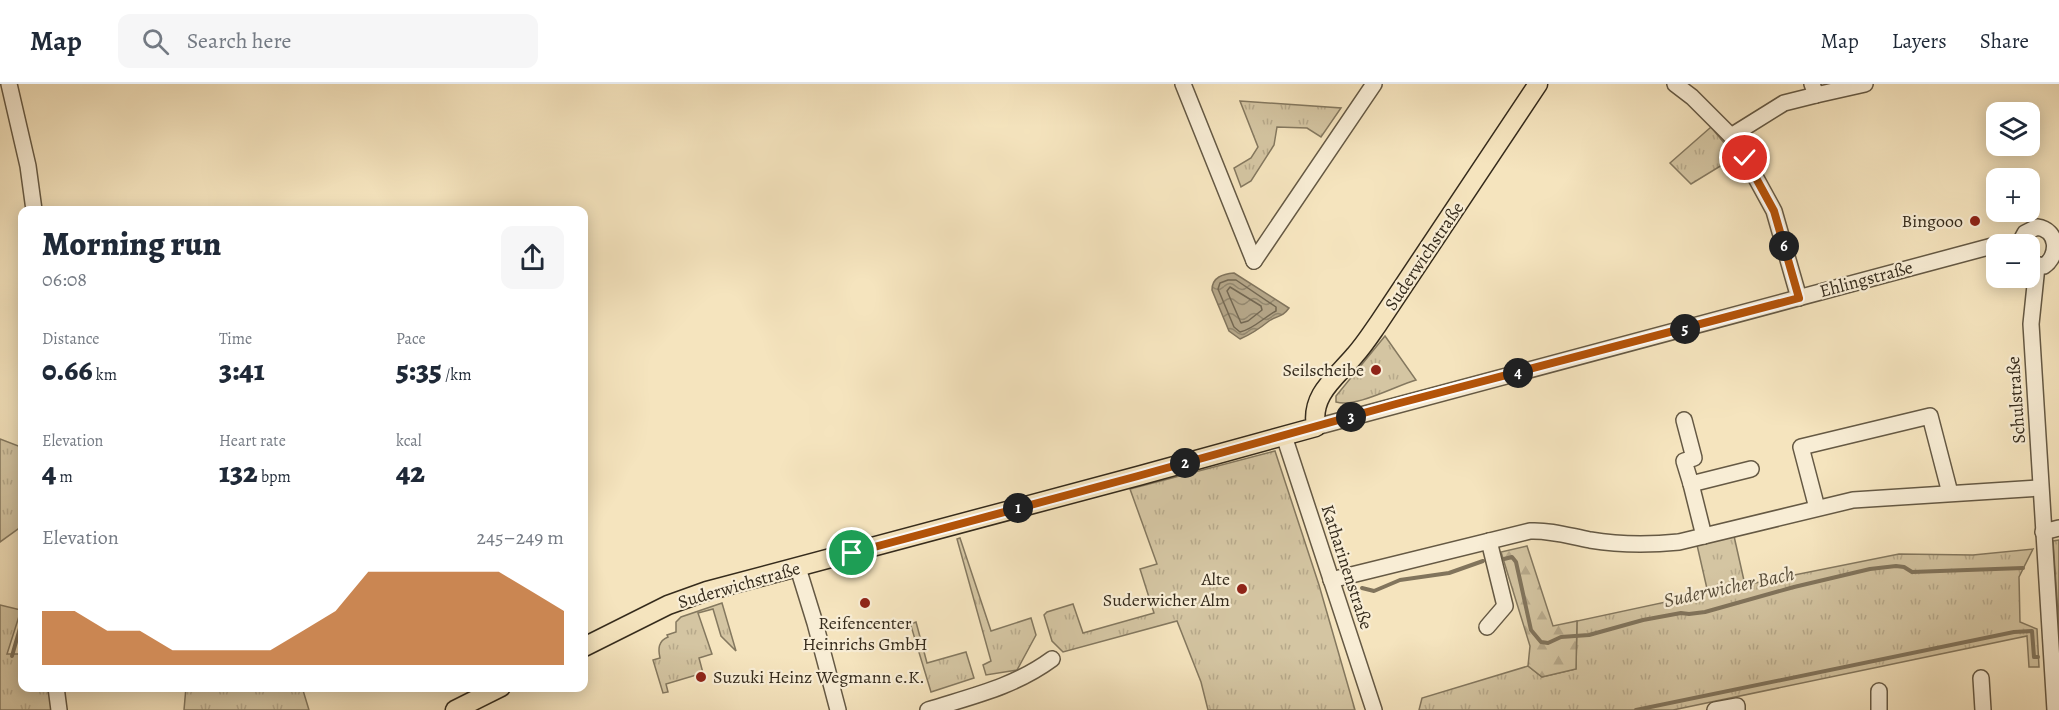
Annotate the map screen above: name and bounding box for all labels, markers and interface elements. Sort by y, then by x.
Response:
search box [118,14,538,68]
text: Map [30,22,82,60]
icon: search [139,25,172,58]
text: Search here [187,26,291,56]
text: Map [1820,27,1859,55]
text: Layers [1892,27,1947,55]
text: Share [1980,27,2029,55]
map controls [1986,102,2040,288]
button: layers [1986,102,2040,156]
pin [1719,132,1770,183]
icon: check [1728,141,1761,174]
button: + [1986,168,2040,222]
street label: Suderwichstraße [1379,197,1469,315]
place label: Bingooo [1902,209,1963,233]
marker: Bingooo [1968,214,1982,228]
text: Morning run [42,221,221,266]
button: share [501,226,564,289]
pin: 6 [1769,231,1799,261]
button: − [1986,234,2040,288]
text: 6 [1780,235,1788,257]
street label: Ehlingstraße [1817,255,1915,303]
text: 06:08 [42,266,87,293]
pin: 5 [1670,314,1700,344]
text: 5 [1682,318,1688,340]
text: Distance [42,328,99,350]
text: Time [219,328,252,350]
text: Pace [396,328,426,350]
text: 0.66 [42,350,93,390]
text: 3:41 [219,350,265,390]
text: 5:35 [396,350,442,390]
street label: Schulstraße [2001,355,2031,445]
place label: Seilscheibe [1282,358,1364,382]
pin: 4 [1503,358,1533,388]
text: 4 [1514,362,1522,384]
marker: Seilscheibe [1369,363,1383,377]
text: km [93,364,117,386]
text: /km [442,364,471,386]
pin: 3 [1336,402,1366,432]
text: 3 [1348,406,1354,428]
text: Elevation [42,430,103,452]
text: Heart rate [219,430,286,452]
text: kcal [396,430,422,452]
pin: 2 [1170,448,1200,478]
text: 4 [42,452,56,492]
text: 132 [219,452,258,492]
text: 42 [396,452,425,492]
text: 2 [1181,452,1189,474]
text: m [56,466,73,488]
text: bpm [258,466,291,488]
pin: 1 [1003,493,1033,523]
text: 1 [1015,497,1021,519]
street label: Katharinenstraße [1315,501,1379,633]
text: Elevation [42,524,119,551]
text: 245–249 m [476,524,564,551]
pin [826,527,877,578]
icon: arrive [835,536,868,569]
street label: Suderwichstraße [675,556,803,614]
water label: Suderwicher Bach [1661,560,1797,614]
place label: Alte Suderwicher Alm [1103,567,1230,612]
marker: Alte Suderwicher Alm [1235,582,1249,596]
marker: Reifencenter Heinrichs GmbH [858,596,872,610]
place label: Reifencenter Heinrichs GmbH [802,611,928,656]
place label: Suzuki Heinz Wegmann e.K. [713,665,925,689]
marker: Suzuki Heinz Wegmann e.K. [694,670,708,684]

